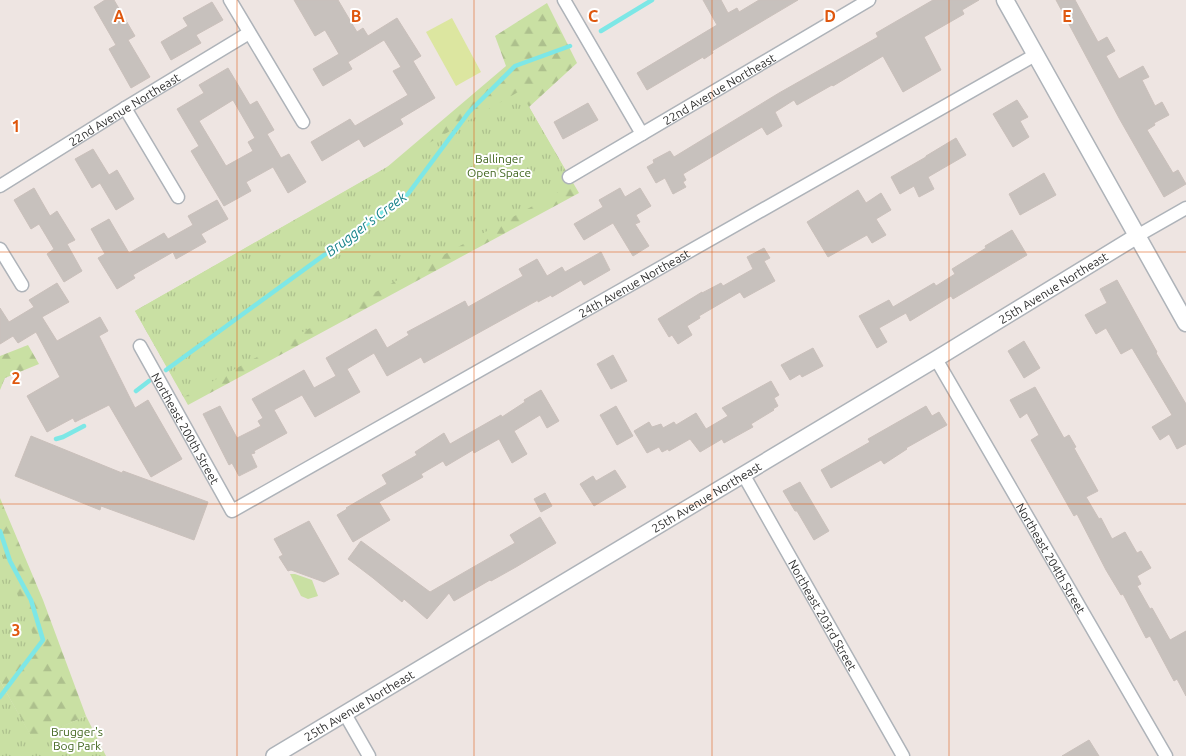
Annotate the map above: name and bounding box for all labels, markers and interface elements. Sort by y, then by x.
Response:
text: A [113,7,125,25]
text: B [351,7,361,25]
text: C [588,7,598,25]
text: D [824,7,836,25]
text: E [1062,7,1072,25]
street label: 22nd Avenue Northeast [660,50,777,127]
street label: 22nd Avenue Northeast [66,70,182,148]
text: 1 [11,117,21,135]
park label: Ballinger Open Space [467,152,531,179]
water label: Brugger's Creek [322,188,410,260]
street label: 24th Avenue Northeast [576,246,692,319]
street label: 25th Avenue Northeast [996,249,1110,326]
text: 2 [11,369,21,387]
street label: Northeast 200th Street [150,370,222,486]
street label: 25th Avenue Northeast [649,459,764,535]
street label: Northeast 204th Street [1014,500,1089,616]
street label: Northeast 203rd Street [786,557,860,673]
text: 3 [11,621,21,639]
street label: 25th Avenue Northeast [302,667,416,743]
park label: Brugger's Bog Park [51,725,103,752]

